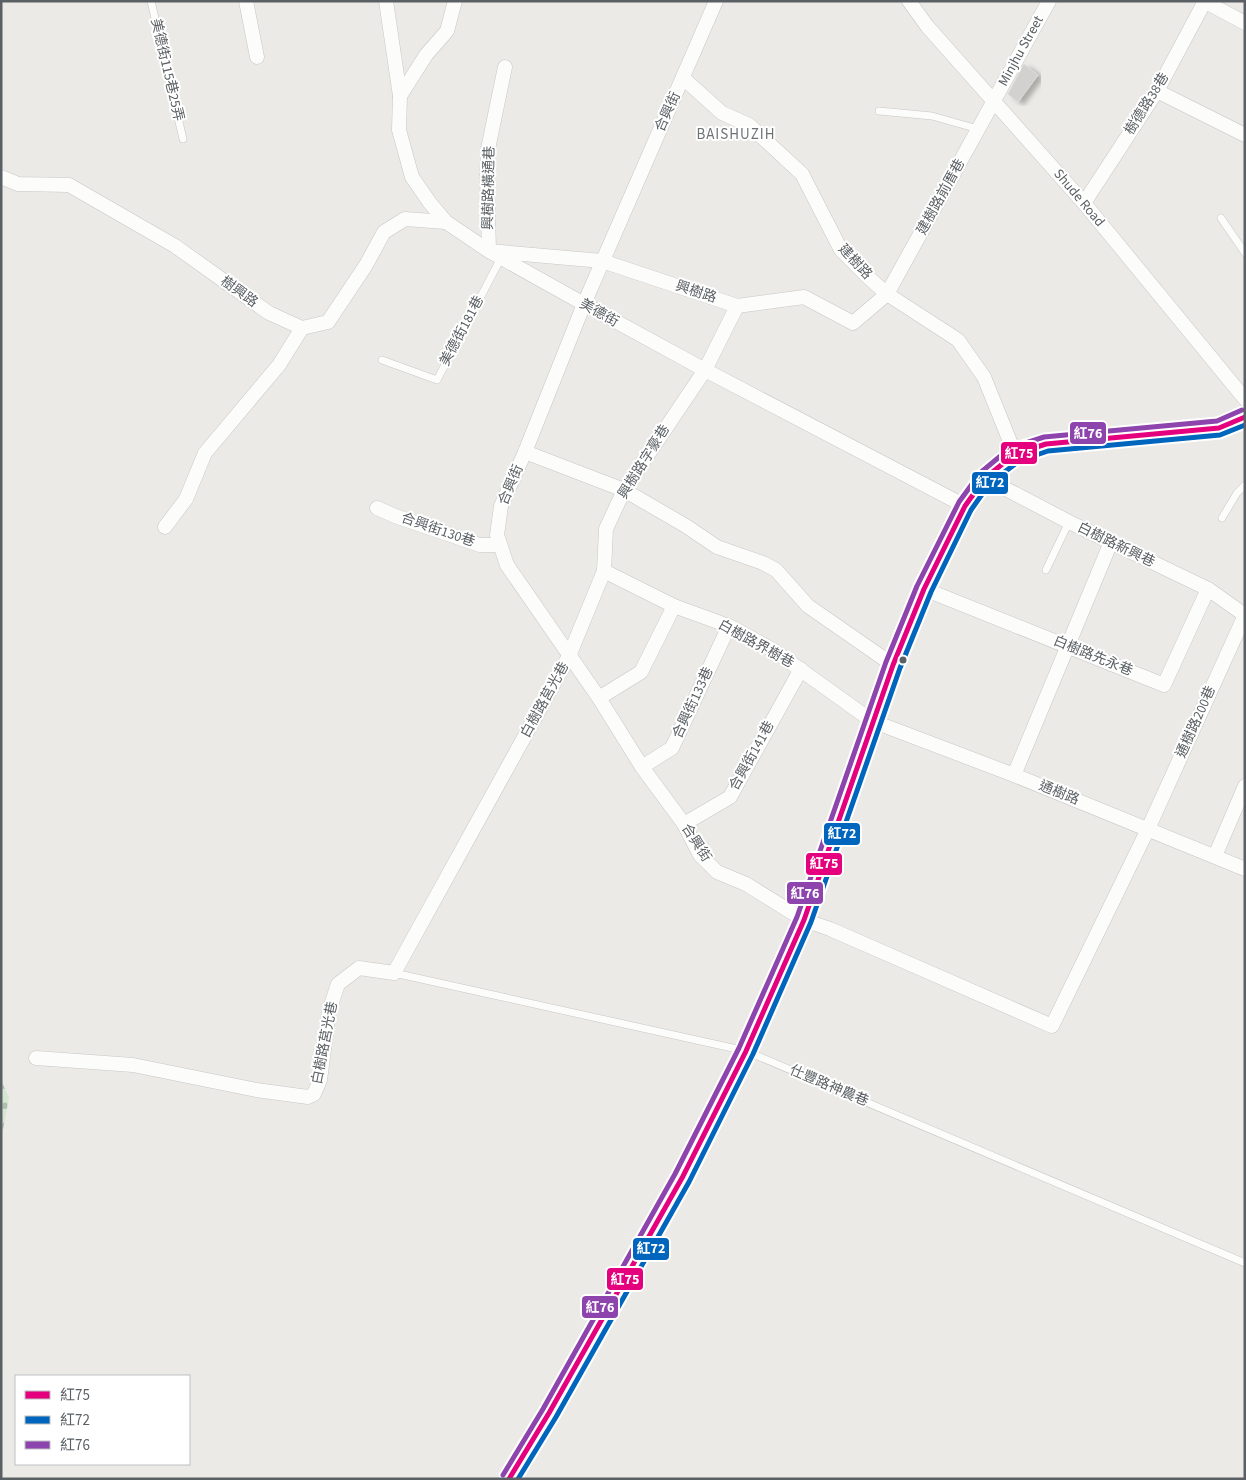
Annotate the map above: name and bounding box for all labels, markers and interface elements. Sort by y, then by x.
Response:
street label: Minjhu Street [993,12,1049,90]
street label: 美德街115巷25弄 [145,17,189,123]
street label: 樹德路38巷 [1120,69,1174,139]
street label: 合興街 [650,89,686,135]
district label: BAISHUZIH [696,124,776,145]
street label: 興樹路橫通巷 [478,146,500,230]
street label: 建樹路前厝巷 [912,155,970,239]
street label: Shude Road [1049,165,1109,231]
street label: 建樹路 [833,240,877,284]
street label: 樹興路 [216,272,262,312]
street label: 興樹路 [673,276,719,308]
street label: 美德街181巷 [435,292,489,370]
street label: 美德街 [576,294,622,332]
street label: 興樹路字豪巷 [613,421,675,503]
line badge: 紅76 [1069,421,1107,445]
text: 紅76 [1074,424,1102,444]
line badge: 紅75 [1000,441,1038,465]
text: 紅75 [1005,444,1033,464]
street label: 合興街 [494,462,528,508]
line badge: 紅72 [971,471,1009,495]
text: 紅72 [976,473,1004,493]
street label: 合興街130巷 [398,508,478,552]
street label: 白樹路新興巷 [1074,518,1158,572]
street label: 白樹路界樹巷 [714,615,798,673]
street label: 白樹路先永巷 [1050,631,1136,681]
unlabelled marker [898,655,908,665]
street label: 白樹路莒光巷 [516,658,574,742]
street label: 合興街133巷 [668,664,718,742]
street label: 通樹路200巷 [1171,683,1221,761]
street label: 合興街141巷 [725,718,779,794]
street label: 通樹路 [1036,776,1082,810]
street label: 合興街 [676,820,716,866]
line badge: 紅72 [823,822,861,846]
text: 紅72 [828,824,856,844]
line badge: 紅75 [805,852,843,876]
text: 紅75 [810,854,838,874]
line badge: 紅76 [786,881,824,905]
text: 紅76 [791,884,819,904]
street label: 白樹路莒光巷 [307,1000,343,1086]
street label: 仕豐路神農巷 [786,1060,872,1112]
line badge: 紅72 [632,1237,670,1261]
text: 紅72 [637,1239,665,1259]
line badge: 紅75 [606,1267,644,1291]
text: 紅75 [611,1270,639,1290]
line badge: 紅76 [581,1295,619,1319]
text: 紅76 [586,1298,614,1318]
legend [15,1375,190,1465]
text: 紅75 [60,1385,90,1406]
text: 紅72 [60,1410,90,1431]
text: 紅76 [60,1435,90,1456]

